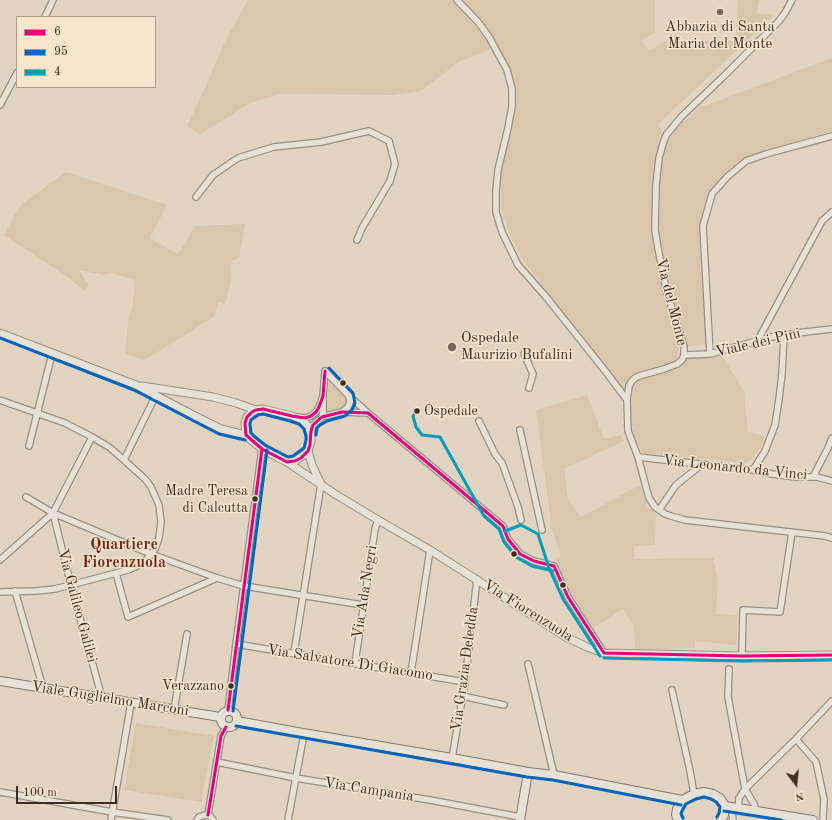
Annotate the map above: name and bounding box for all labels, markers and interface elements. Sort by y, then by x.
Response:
marker: Abbazia di Santa Maria del Monte [715,7,725,17]
legend [16,16,156,88]
place label: Abbazia di Santa Maria del Monte [665,18,775,53]
text: 6 [54,26,61,38]
text: 95 [54,46,68,58]
text: 4 [54,66,61,78]
street label: Via del Monte [651,256,691,348]
street label: Viale dei Pini [714,324,802,362]
place label: Ospedale Maurizio Bufalini [461,329,572,364]
marker: Ospedale Maurizio Bufalini [446,341,458,353]
unlabelled marker [338,378,348,388]
place label: Ospedale [424,403,478,419]
marker: Ospedale [412,406,422,416]
street label: Via Leonardo da Vinci [662,451,808,485]
place label: Madre Teresa di Calcutta [165,483,248,516]
marker: Madre Teresa di Calcutta [250,494,260,504]
district label: Quartiere Fiorenzuola [82,535,166,573]
street label: Via Ada Negri [349,544,381,640]
street label: Via Galileo Galilei [53,547,101,665]
unlabelled marker [509,549,519,559]
street label: Via Fiorenzuola [480,576,576,646]
unlabelled marker [558,580,568,590]
street label: Via Grazia Deledda [447,605,483,733]
street label: Via Salvatore Di Giacomo [266,641,434,685]
street label: Viale Guglielmo Marconi [30,678,190,720]
place label: Verazzano [162,678,224,694]
marker: Verazzano [226,681,236,691]
north arrow [776,764,816,804]
street label: Via Campania [323,774,415,806]
scale bar [18,778,119,804]
text: 100 m [23,787,57,799]
text: N [794,790,805,802]

